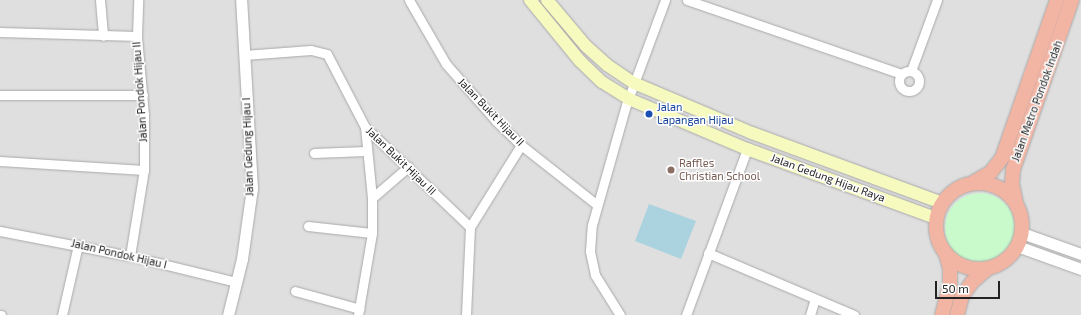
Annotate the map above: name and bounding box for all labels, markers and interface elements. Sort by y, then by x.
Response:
street label: Jalan Metro Pondok Indah [1009,38,1065,164]
street label: Jalan Pondok Hijau II [130,41,150,143]
street label: Jalan Bukit Hijau II [455,75,527,149]
street label: Jalan Gedung Hijau I [240,97,256,197]
place label: Jalan Lapangan Hijau [657,101,734,127]
marker: Jalan Lapangan Hijau [644,109,654,119]
street label: Jalan Bukit Hijau III [363,124,439,198]
street label: Jalan Gedung Hijau Raya [769,151,887,205]
place label: Raffles Christian School [679,157,760,183]
marker: Raffles Christian School [666,165,676,175]
street label: Jalan Pondok Hijau I [70,237,168,271]
scale bar [937,273,1002,299]
text: 50 m [942,281,969,295]

